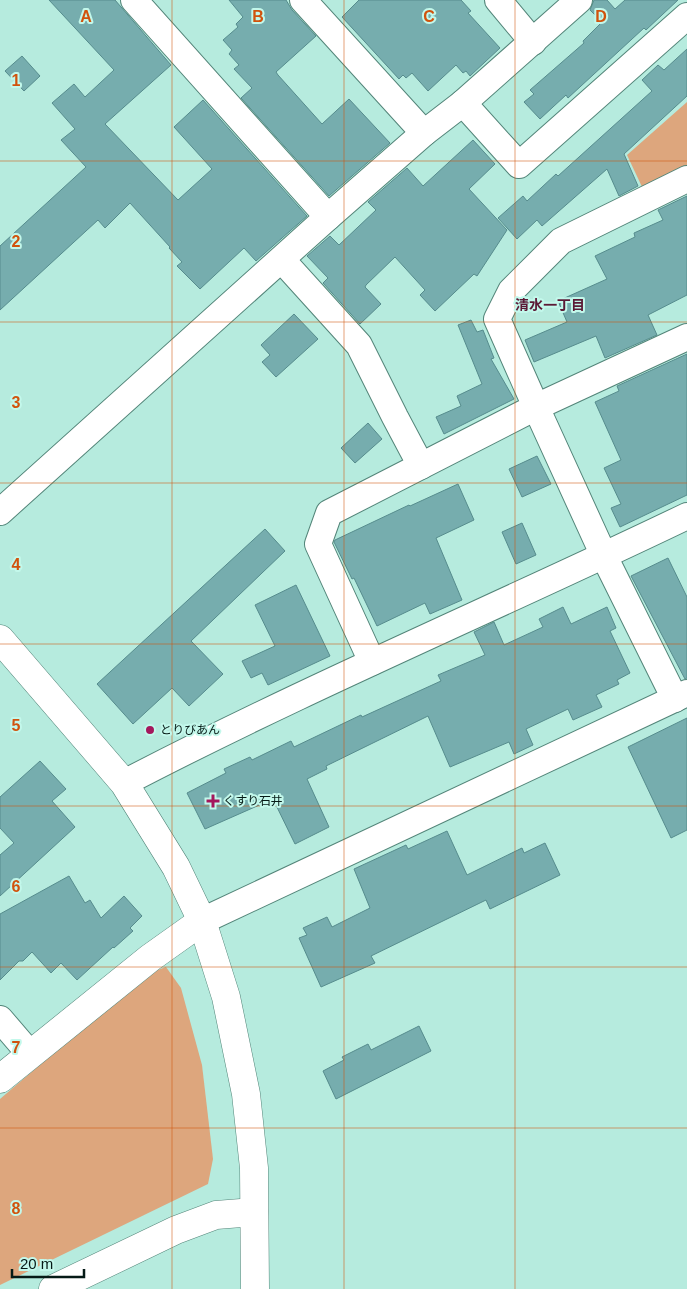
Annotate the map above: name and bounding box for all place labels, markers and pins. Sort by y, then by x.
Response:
place label: とりびあん [160,723,220,737]
marker: とりびあん [144,724,156,736]
place label: くすり石井 [223,794,283,808]
marker: くすり石井 [207,795,219,807]

